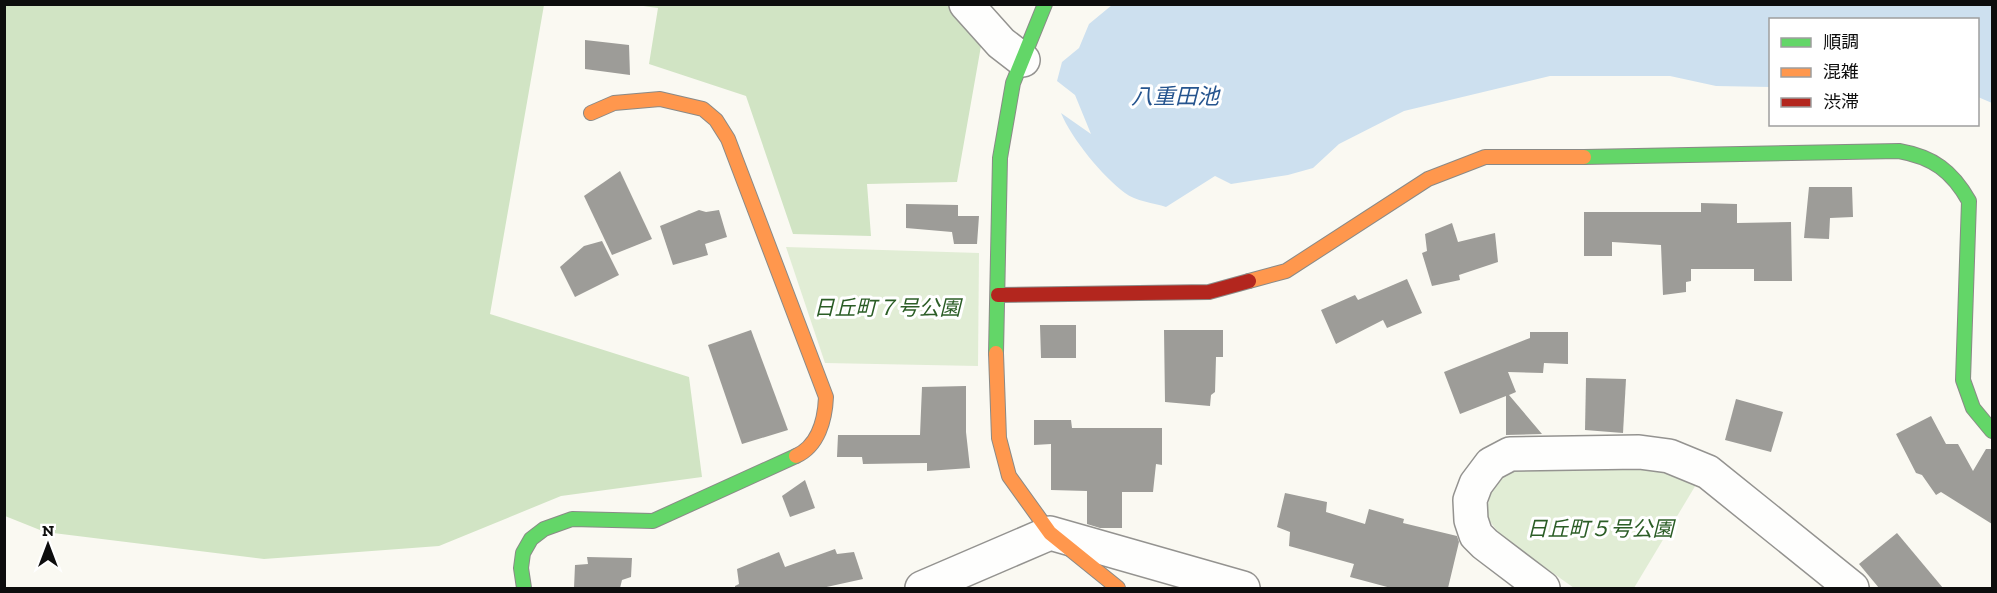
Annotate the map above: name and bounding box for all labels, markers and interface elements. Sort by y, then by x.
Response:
legend [1769,18,1979,126]
text: 順調 [1823,31,1859,53]
text: 混雑 [1823,61,1859,83]
water label: 八重田池 [1131,83,1221,110]
text: 渋滞 [1823,91,1859,113]
park label: 日丘町７号公園 [814,295,963,320]
north arrow [18,515,78,575]
park label: 日丘町５号公園 [1527,516,1676,541]
text: N [42,521,54,540]

